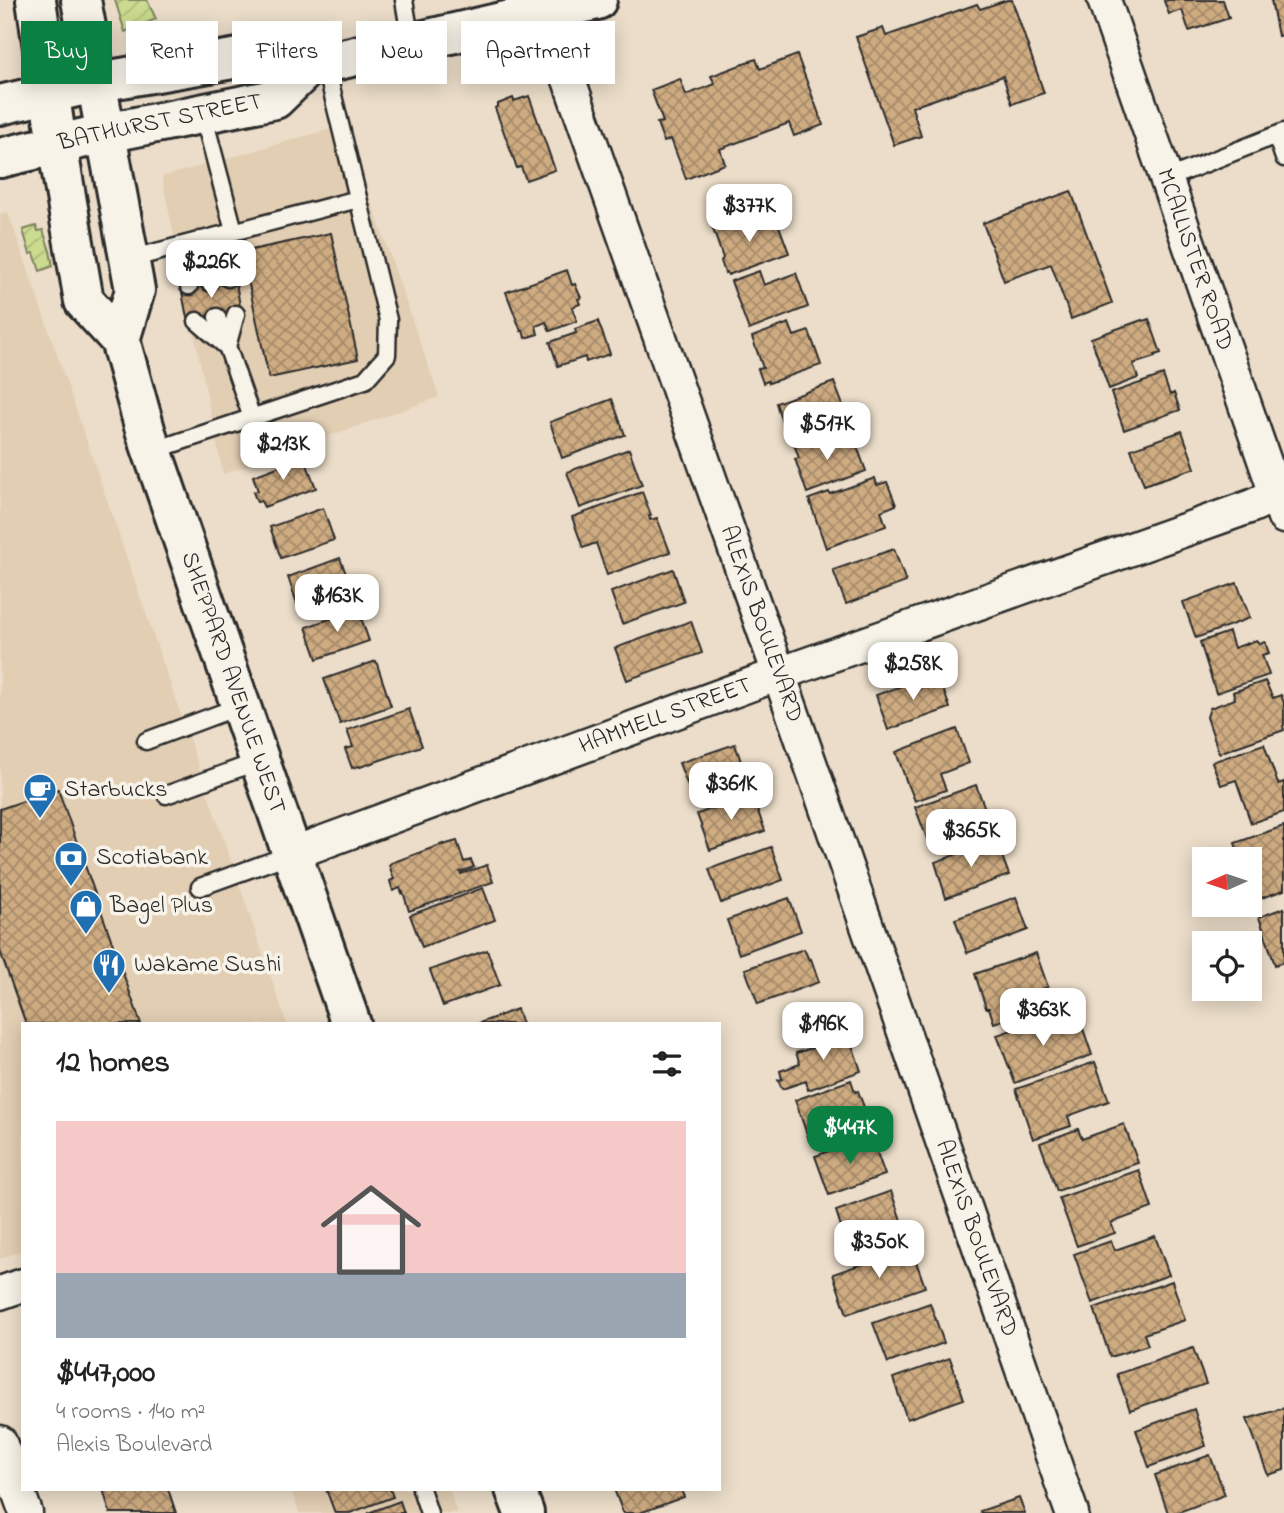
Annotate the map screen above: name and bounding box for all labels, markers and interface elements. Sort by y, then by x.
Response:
chip: Buy [21,21,112,84]
chip: Rent [126,21,218,84]
chip: Filters [232,21,342,84]
chip: New [356,21,447,84]
chip: Apartment [461,21,615,84]
street label: BATHURST STREET [54,84,265,161]
street label: MCALLISTER ROAD [1147,164,1242,356]
pin: $377K [700,184,798,244]
text: $377K [722,190,776,223]
pin: $226K [162,240,260,300]
text: $226K [182,246,240,279]
pin: $517K [778,402,876,462]
text: $517K [799,408,855,441]
pin: $213K [234,422,332,482]
text: $213K [256,428,310,461]
street label: ALEXIS BOULEVARD [710,521,812,727]
street label: SHEPPARD AVENUE WEST [171,547,294,819]
pin: $163K [288,574,386,634]
text: $163K [311,580,363,613]
pin: $258K [864,642,962,702]
text: $258K [884,648,942,681]
street label: HAMMELL STREET [574,668,757,764]
pin: $361K [682,762,780,822]
text: $361K [705,768,757,801]
cafe icon: Starbucks [21,771,59,820]
place label: Starbucks [64,773,168,808]
pin: $365K [922,810,1020,869]
text: $365K [942,815,1000,848]
bank icon: Scotiabank [52,839,90,888]
place label: Scotiabank [96,841,208,876]
north arrow [1192,847,1262,917]
map controls [1192,847,1262,1001]
shop icon: Bagel Plus [67,887,105,936]
place label: Bagel Plus [109,889,213,924]
button: locate [1192,931,1262,1001]
restaurant icon: Wakame Sushi [90,946,128,995]
place label: Wakame Sushi [134,948,281,983]
pin: $363K [994,988,1092,1048]
text: $363K [1016,994,1070,1027]
pin: $196K [774,1002,872,1062]
text: $196K [798,1008,848,1041]
text: 12 homes [56,1042,170,1086]
icon: filters [648,1045,686,1083]
pin: $447K [801,1106,899,1166]
text: $447K [823,1112,877,1145]
street label: ALEXIS BOULEVARD [926,1135,1027,1342]
icon: home [308,1167,434,1293]
pin: $350K [830,1220,928,1280]
text: $350K [850,1226,908,1259]
text: $447,000 [56,1352,155,1396]
text: 4 rooms · 140 m² [56,1396,205,1429]
text: Alexis Boulevard [56,1429,212,1462]

